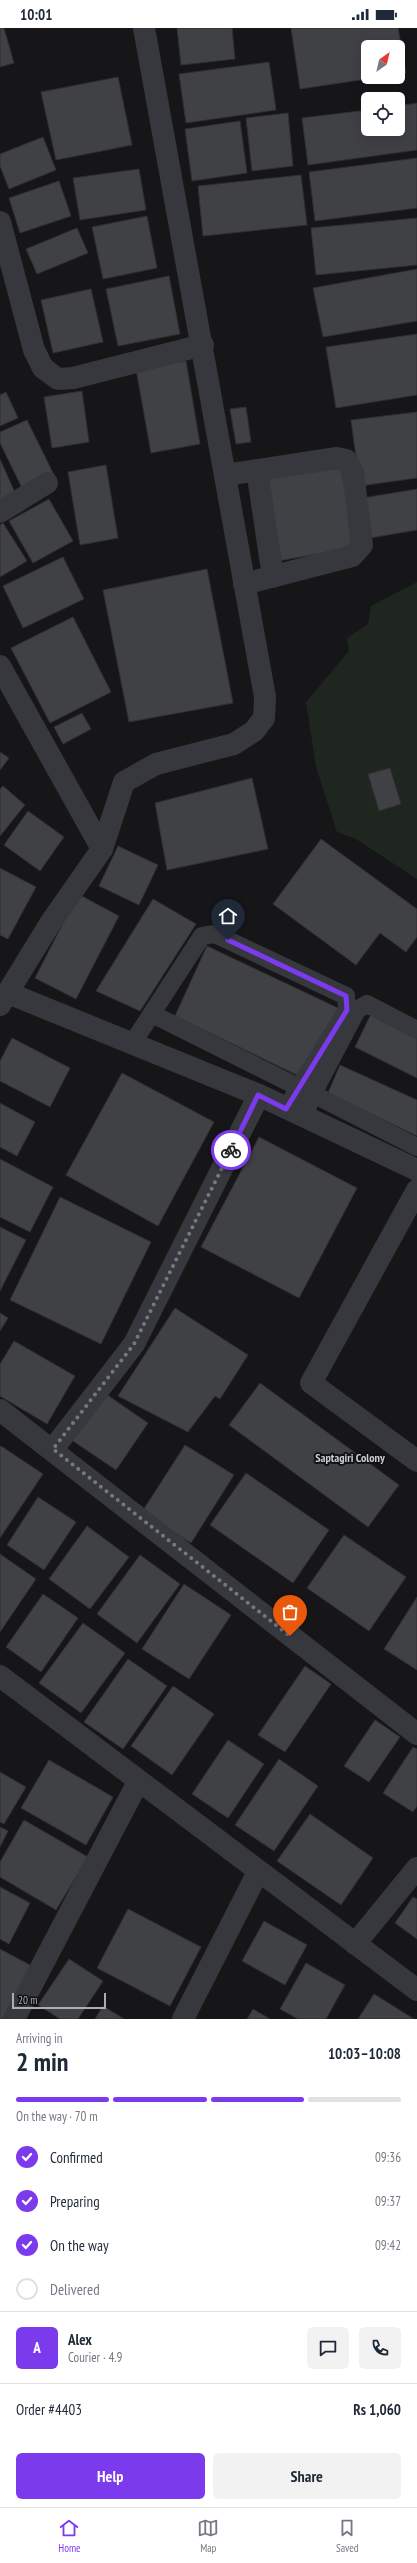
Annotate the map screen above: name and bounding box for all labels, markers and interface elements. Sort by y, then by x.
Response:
text: 10:01 [20,5,52,24]
north arrow [361,40,405,84]
map controls [361,40,405,136]
button: locate [361,92,405,136]
pin [211,899,245,940]
icon: home [217,905,239,927]
courier [211,1130,251,1170]
icon: bike [220,1139,242,1161]
district label: Saptagiri Colony [315,1450,385,1465]
pin [273,1595,307,1636]
icon: bag [279,1601,301,1623]
scale bar [12,1991,106,2010]
text: 20 m [18,1993,37,2007]
text: Arriving in [16,2030,63,2047]
text: 10:03–10:08 [328,2044,401,2063]
text: 2 min [16,2045,69,2078]
text: On the way · 70 m [16,2108,98,2125]
icon: check [16,2146,38,2168]
text: Confirmed [50,2148,103,2167]
text: 09:36 [375,2149,401,2166]
icon: check [16,2190,38,2212]
text: Preparing [50,2192,100,2211]
text: 09:37 [375,2193,401,2210]
icon: check [16,2234,38,2256]
text: On the way [50,2236,109,2255]
text: 09:42 [375,2237,401,2254]
text: Delivered [50,2280,100,2299]
button: chat [307,2327,349,2369]
button: phone [359,2327,401,2369]
text: Alex [68,2330,92,2349]
text: A [33,2338,41,2357]
text: Courier · 4.9 [68,2349,122,2366]
text: Order #4403 [16,2400,82,2419]
text: Rs 1,060 [353,2400,401,2419]
button: Help [16,2453,205,2499]
button: Share [213,2453,401,2499]
tab: Home [58,2517,81,2555]
tab: Map [197,2517,219,2555]
tab: Saved [336,2517,359,2555]

